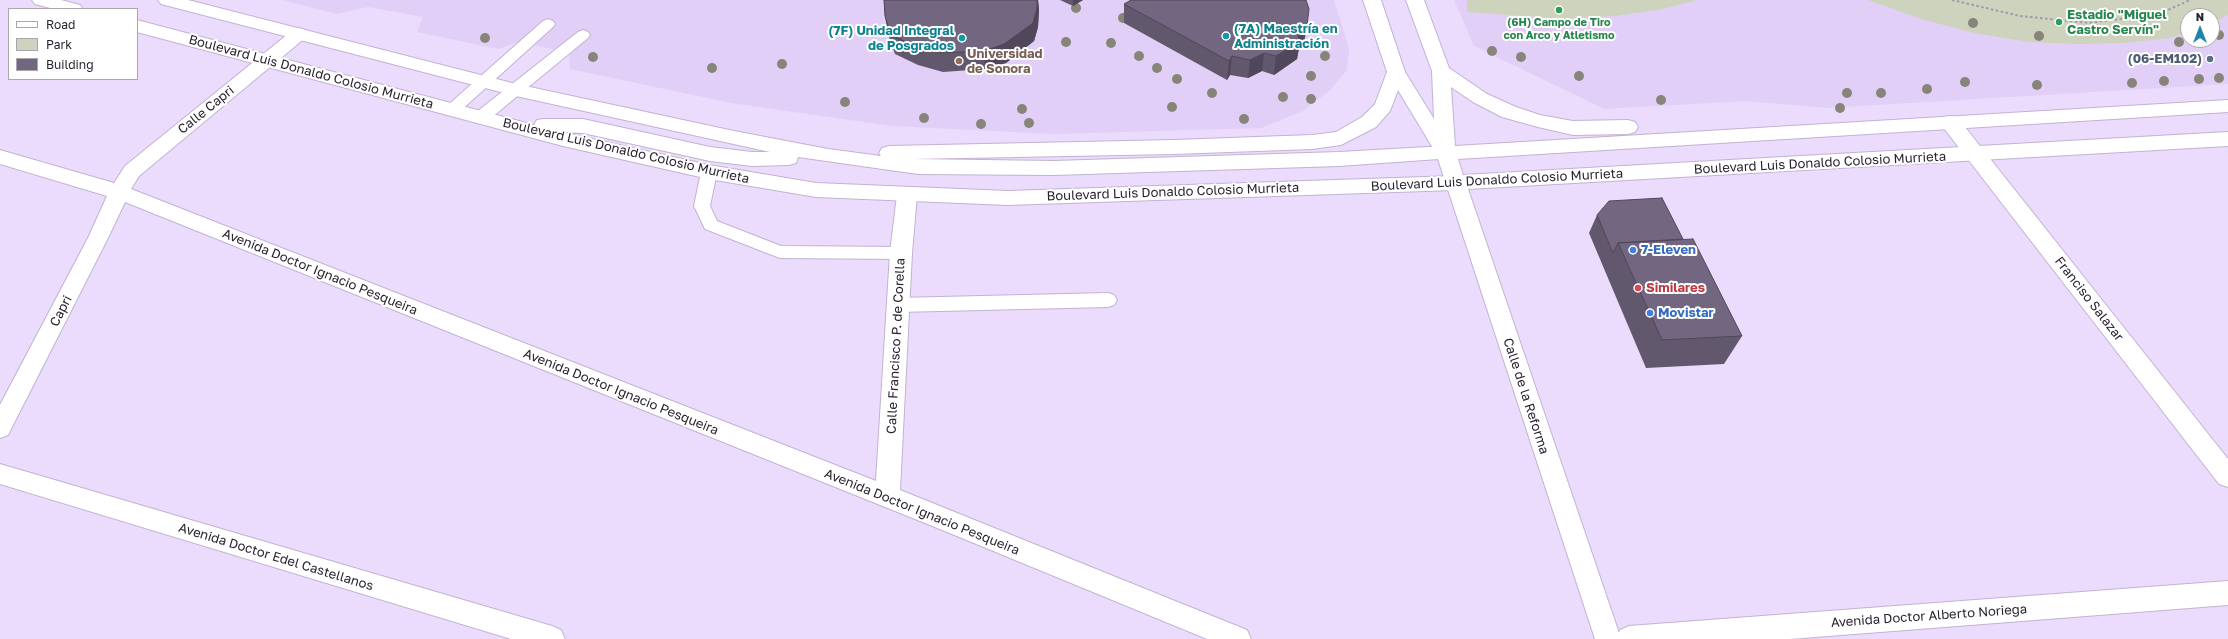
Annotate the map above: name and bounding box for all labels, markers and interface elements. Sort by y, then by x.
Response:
marker: (6H) Campo de Tiro con Arco y Atletismo [1554,5,1564,15]
place label: Estadio "Miguel Castro Servín" [2067,7,2167,38]
legend [8,8,138,80]
north arrow [2180,8,2220,48]
text: N [2196,10,2204,23]
place label: (6H) Campo de Tiro con Arco y Atletismo [1503,16,1615,42]
text: Road [46,17,75,32]
marker: Estadio "Miguel Castro Servín" [2054,17,2064,27]
place label: (7A) Maestría en Administración [1234,21,1338,52]
place label: (7F) Unidad Integral de Posgrados [828,23,954,54]
marker: (7A) Maestría en Administración [1221,31,1231,41]
street label: Boulevard Luis Donaldo Colosio Murrieta [187,32,435,112]
marker: (7F) Unidad Integral de Posgrados [957,33,967,43]
text: Park [46,37,72,52]
place label: Universidad de Sonora [967,46,1043,77]
place label: (06-EM102) [2128,51,2202,67]
marker: (06-EM102) [2205,54,2215,64]
marker: Universidad de Sonora [954,56,964,66]
text: Building [46,57,94,72]
street label: Calle Capri [175,83,237,137]
street label: Boulevard Luis Donaldo Colosio Murrieta [501,115,751,187]
street label: Boulevard Luis Donaldo Colosio Murrieta [1693,149,1947,177]
street label: Boulevard Luis Donaldo Colosio Murrieta [1370,166,1624,194]
street label: Boulevard Luis Donaldo Colosio Murrieta [1046,180,1300,204]
street label: Avenida Doctor Ignacio Pesqueira [220,226,420,318]
place label: 7-Eleven [1641,242,1696,258]
marker: 7-Eleven [1628,245,1638,255]
street label: Franciso Salazar [2051,254,2127,344]
street label: Calle Francisco P. de Corella [884,258,908,434]
place label: Similares [1646,280,1705,296]
marker: Similares [1633,283,1643,293]
street label: Capri [47,293,75,329]
place label: Movistar [1658,305,1713,321]
marker: Movistar [1645,308,1655,318]
street label: Calle de la Reforma [1500,336,1552,456]
street label: Avenida Doctor Ignacio Pesqueira [521,346,721,438]
street label: Avenida Doctor Ignacio Pesqueira [822,466,1022,558]
street label: Avenida Doctor Edel Castellanos [177,520,375,594]
street label: Avenida Doctor Alberto Noriega [1830,601,2028,631]

